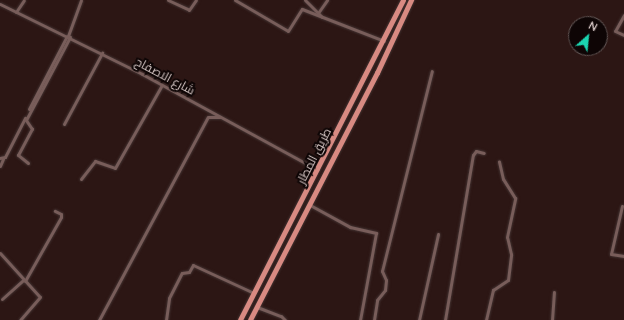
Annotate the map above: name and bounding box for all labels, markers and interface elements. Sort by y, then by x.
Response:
north arrow [568,16,608,56]
text: N [586,18,600,34]
street label: شارع الاصفاح [133,54,197,98]
street label: طريق المطار [294,126,334,186]

